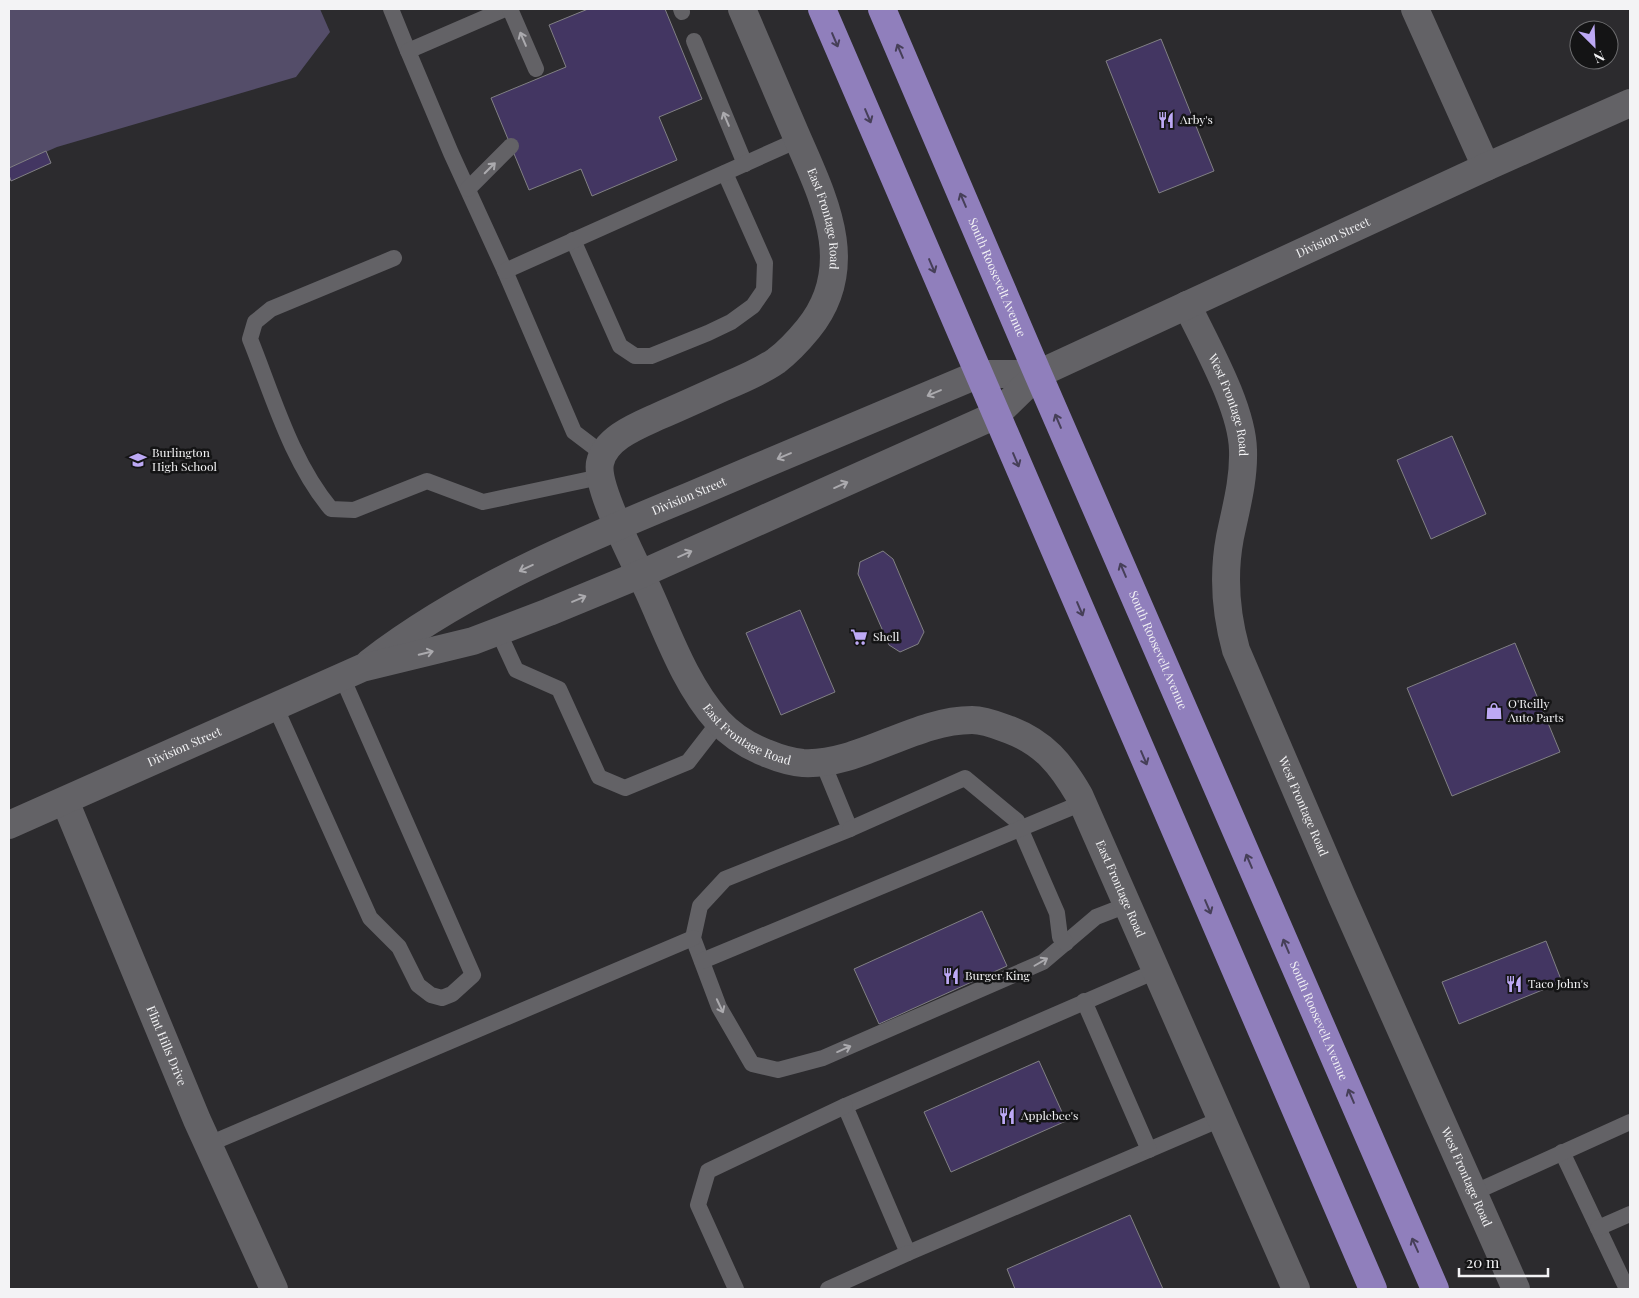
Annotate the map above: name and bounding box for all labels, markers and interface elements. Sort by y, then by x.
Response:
north arrow [1569,20,1619,70]
one-way arrow [518,32,527,47]
one-way arrow [831,32,841,47]
one-way arrow [894,44,904,59]
text: N [1591,47,1608,68]
one-way arrow [863,108,873,123]
restaurant icon: Arby's [1156,110,1176,130]
place label: Arby's [1179,111,1213,127]
one-way arrow [721,112,730,127]
one-way arrow [483,162,496,174]
street label: East Frontage Road [804,165,843,270]
one-way arrow [958,193,968,208]
street label: Division Street [1293,213,1373,261]
street label: South Roosevelt Avenue [965,215,1030,339]
one-way arrow [928,258,937,273]
street label: West Frontage Road [1205,350,1252,456]
one-way arrow [927,389,942,398]
one-way arrow [1053,414,1062,429]
place label: Burlington High School [152,444,217,474]
school or university icon: Burlington High School [128,450,148,470]
one-way arrow [777,452,792,461]
one-way arrow [1012,452,1021,467]
street label: Division Street [649,472,729,518]
one-way arrow [833,479,848,489]
one-way arrow [677,548,692,558]
one-way arrow [519,563,534,573]
one-way arrow [1117,563,1127,578]
street label: South Roosevelt Avenue [1126,588,1192,712]
one-way arrow [571,594,586,604]
one-way arrow [1075,601,1085,616]
supermarket icon: Shell [849,627,869,647]
place label: Shell [873,628,900,644]
one-way arrow [418,648,434,657]
place label: O'Reilly Auto Parts [1507,695,1564,725]
street label: East Frontage Road [700,700,793,768]
shop icon: O'Reilly Auto Parts [1484,701,1504,721]
street label: Division Street [144,722,224,770]
one-way arrow [1140,750,1149,765]
street label: West Frontage Road [1275,753,1333,858]
street label: East Frontage Road [1093,837,1149,939]
one-way arrow [1243,854,1253,869]
one-way arrow [1204,899,1214,914]
one-way arrow [1280,939,1289,954]
one-way arrow [1033,957,1048,967]
street label: South Roosevelt Avenue [1287,958,1352,1082]
restaurant icon: Burger King [941,966,961,986]
place label: Burger King [965,967,1031,983]
restaurant icon: Taco John's [1504,974,1524,994]
place label: Taco John's [1528,975,1588,991]
one-way arrow [715,999,725,1014]
street label: Flint Hills Drive [144,1003,191,1088]
one-way arrow [836,1043,851,1053]
one-way arrow [1345,1089,1355,1104]
restaurant icon: Applebee's [997,1106,1017,1126]
place label: Applebee's [1020,1107,1078,1123]
street label: West Frontage Road [1438,1124,1496,1229]
one-way arrow [1410,1238,1420,1253]
scale bar [1459,1246,1548,1278]
text: 20 m [1466,1252,1500,1272]

